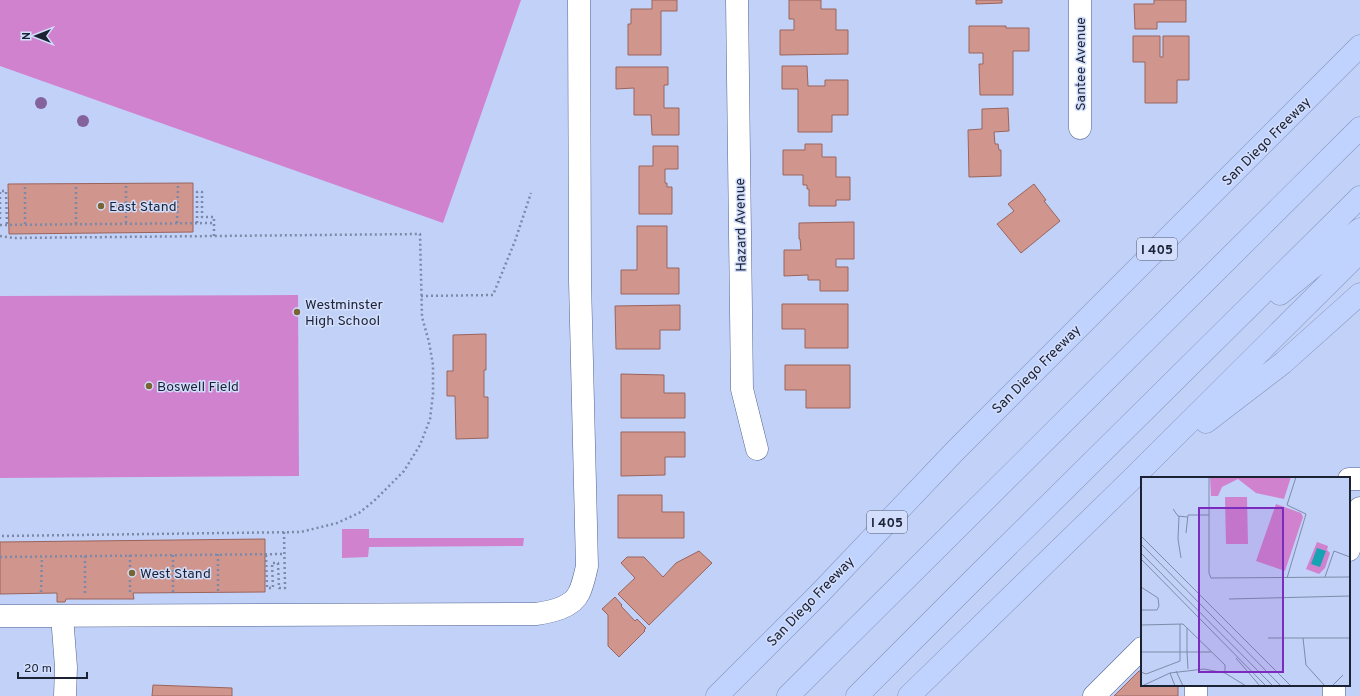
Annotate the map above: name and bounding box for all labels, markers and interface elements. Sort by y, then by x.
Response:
north arrow [16,16,56,56]
street label: Santee Avenue [1073,17,1090,111]
text: N [20,32,34,40]
street label: San Diego Freeway [1219,94,1315,190]
street label: Hazard Avenue [732,178,751,272]
place label: East Stand [109,199,177,216]
marker: East Stand [96,201,106,211]
road number: I 405 [1137,238,1177,260]
place label: Westminster High School [305,297,384,330]
marker: Westminster High School [292,307,302,317]
street label: San Diego Freeway [989,322,1085,418]
place label: Boswell Field [157,379,239,396]
marker: Boswell Field [144,381,154,391]
inset map [1141,477,1350,686]
road number: I 405 [867,511,907,533]
street label: San Diego Freeway [764,553,858,651]
place label: West Stand [140,566,211,583]
marker: West Stand [127,568,137,578]
scale bar [18,654,87,680]
text: 20 m [24,661,52,677]

